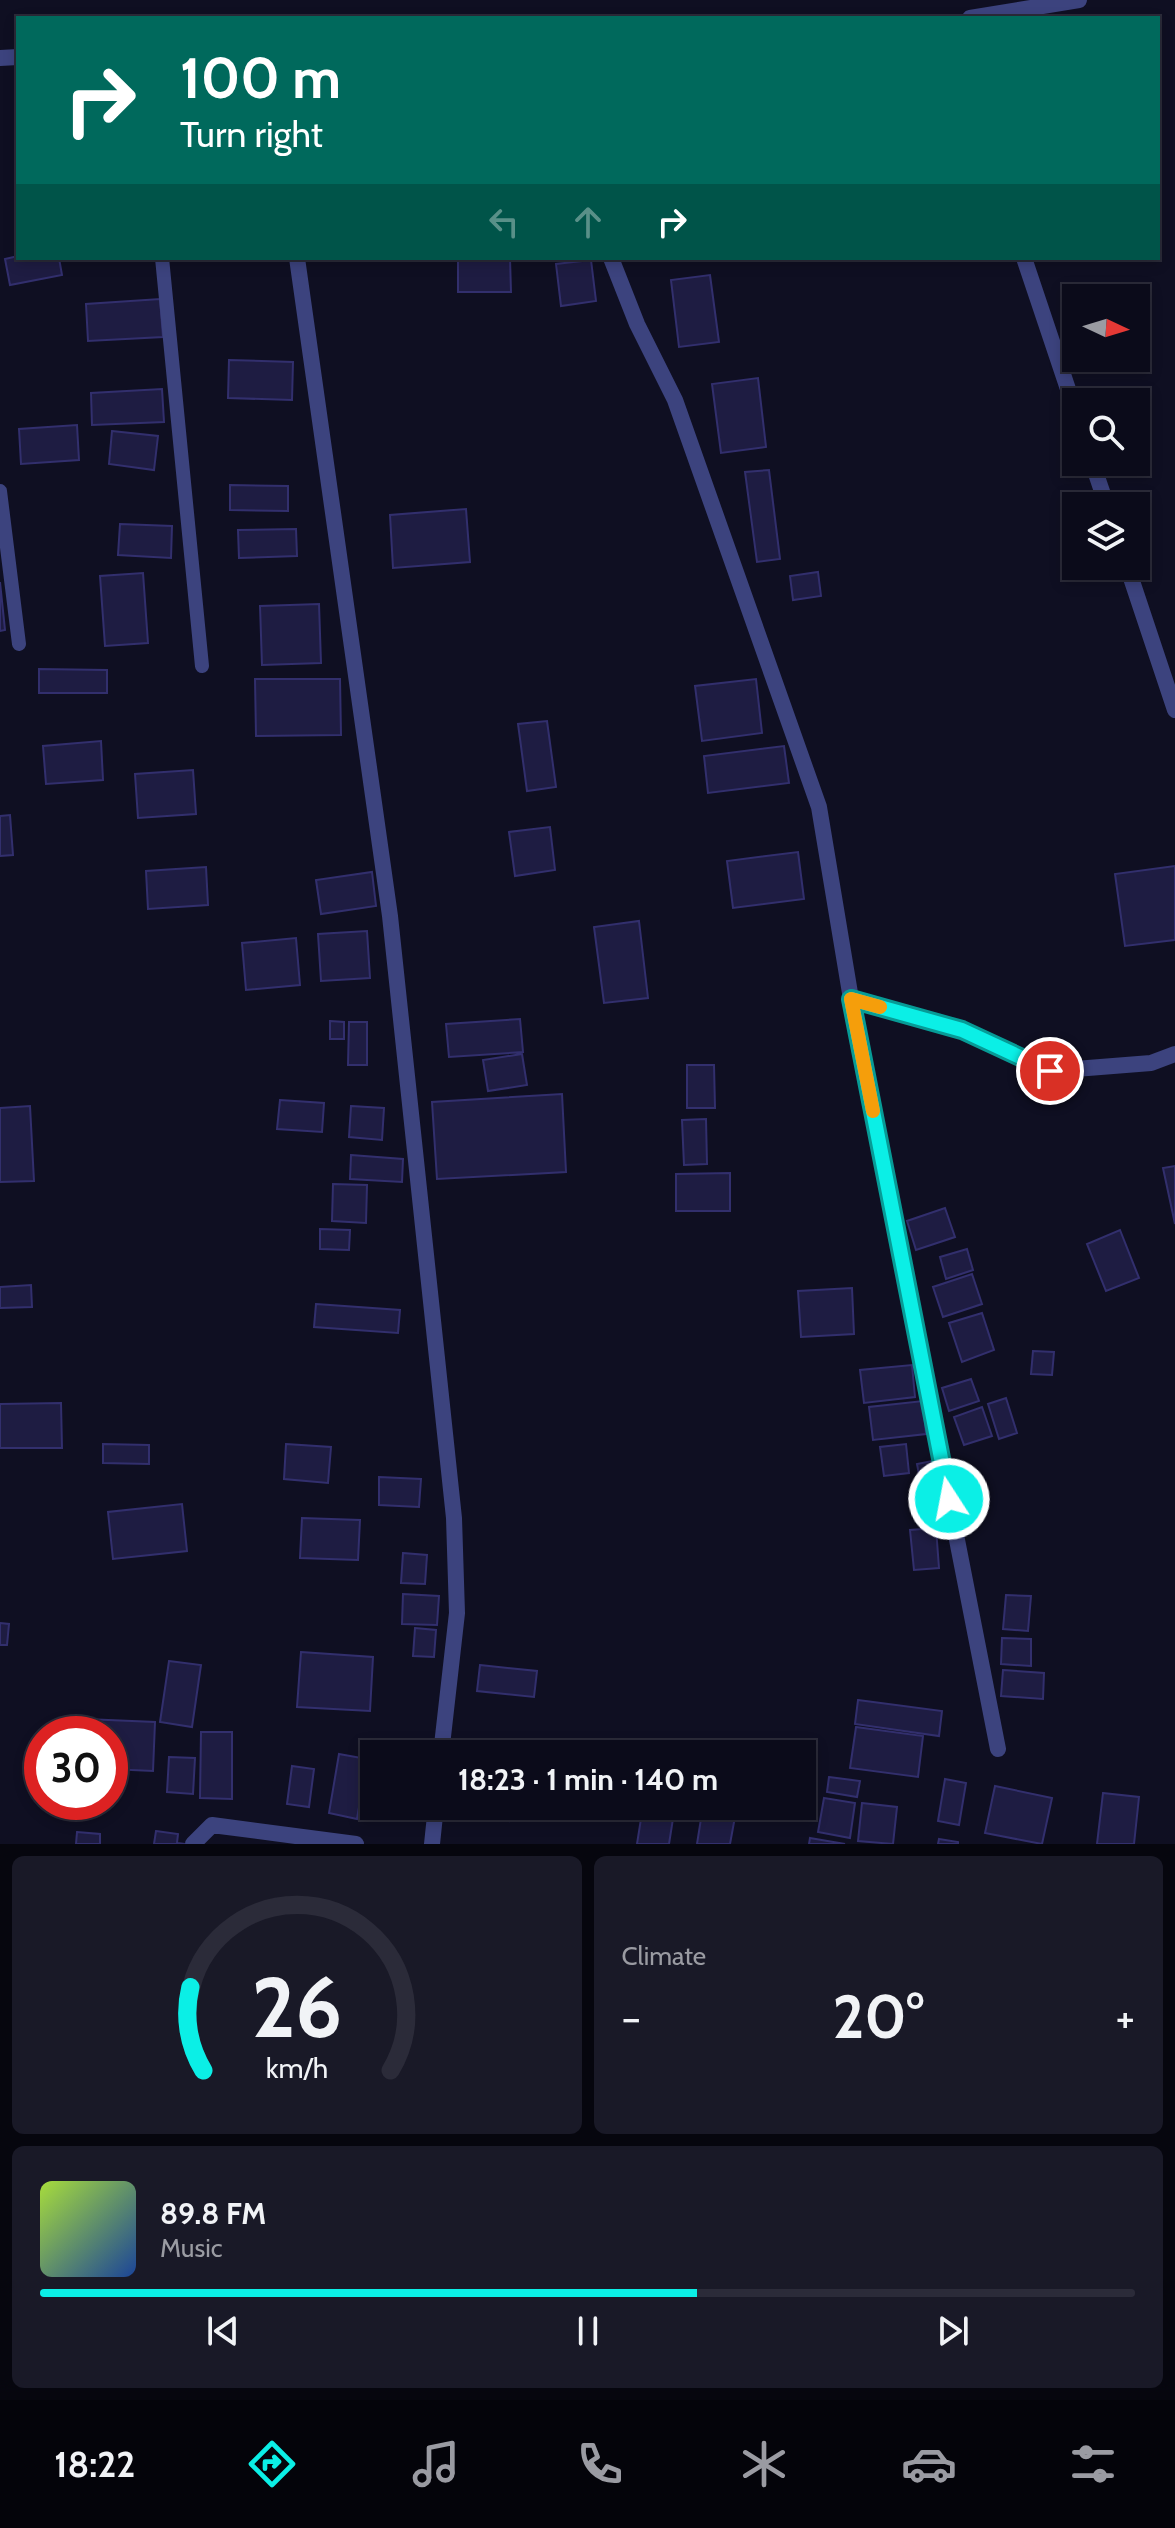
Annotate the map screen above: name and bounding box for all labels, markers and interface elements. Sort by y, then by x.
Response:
text: 100 m [180,44,341,112]
icon: right [48,48,152,152]
text: Turn right [180,112,323,156]
icon: left [482,200,526,244]
icon: ahead [566,200,610,244]
icon: right [650,200,694,244]
north arrow [1062,284,1150,372]
map controls [1062,284,1150,580]
button: search [1062,388,1150,476]
button: layers [1062,492,1150,580]
pin [1016,1037,1084,1105]
icon: arrive [1028,1049,1072,1093]
position arrow [907,1457,991,1541]
speed limit sign: 30 [24,1716,128,1820]
text: 18:23 · 1 min · 140 m [458,1761,718,1798]
text: Climate [622,1940,706,1972]
text: 26 [251,1957,342,2058]
text: 20° [833,1980,924,2053]
text: − [622,1991,641,2044]
text: + [1116,1991,1135,2044]
text: km/h [265,2050,328,2085]
text: 89.8 FM [160,2195,266,2232]
text: Music [160,2232,223,2264]
icon: previous [201,2309,245,2353]
icon: pause [566,2309,610,2353]
icon: next [931,2309,975,2353]
icon: directions [244,2436,300,2492]
icon: music [408,2436,464,2492]
icon: phone [572,2436,628,2492]
icon: climate [736,2436,792,2492]
icon: car [901,2436,957,2492]
icon: filters [1065,2436,1121,2492]
text: 18:22 [54,2442,135,2486]

